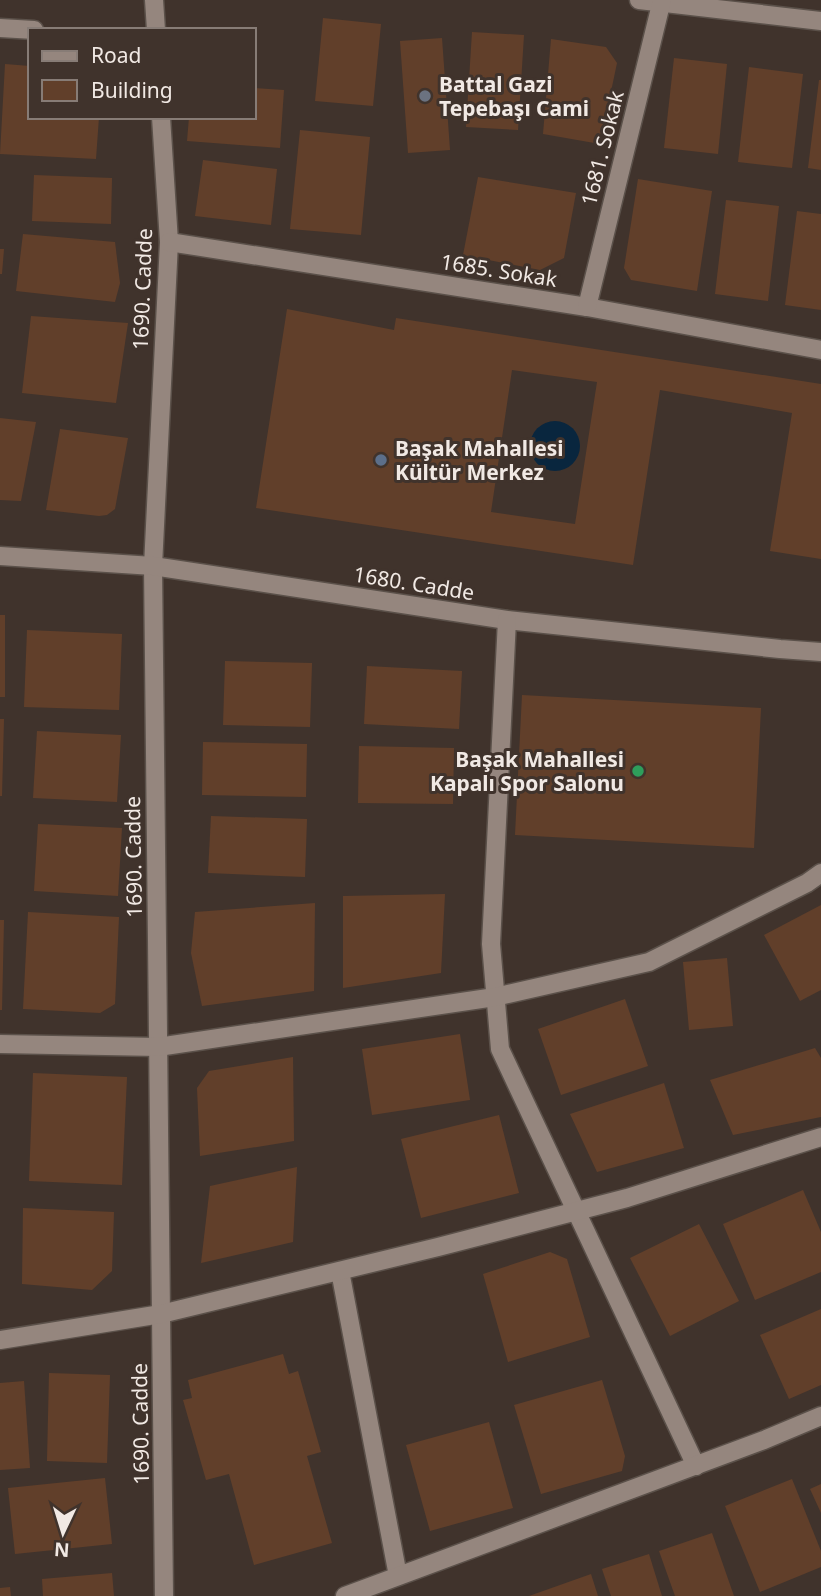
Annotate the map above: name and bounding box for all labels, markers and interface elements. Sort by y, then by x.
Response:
legend [28,28,256,119]
text: Road [91,41,141,69]
place label: Battal Gazi Tepebaşı Cami [439,70,589,122]
text: Building [91,76,173,104]
street label: 1681. Sokak [574,87,630,208]
marker: Battal Gazi Tepebaşı Cami [417,88,433,104]
street label: 1690. Cadde [126,228,158,350]
street label: 1685. Sokak [439,247,560,293]
place label: Başak Mahallesi Kültür Merkez [395,434,564,486]
marker: Başak Mahallesi Kültür Merkez [373,452,389,468]
street label: 1680. Cadde [352,560,476,606]
place label: Başak Mahallesi Kapalı Spor Salonu [430,745,624,797]
marker: Başak Mahallesi Kapalı Spor Salonu [630,763,646,779]
street label: 1690. Cadde [118,796,148,918]
street label: 1690. Cadde [125,1363,155,1485]
north arrow [28,1498,98,1568]
text: N [53,1536,70,1563]

